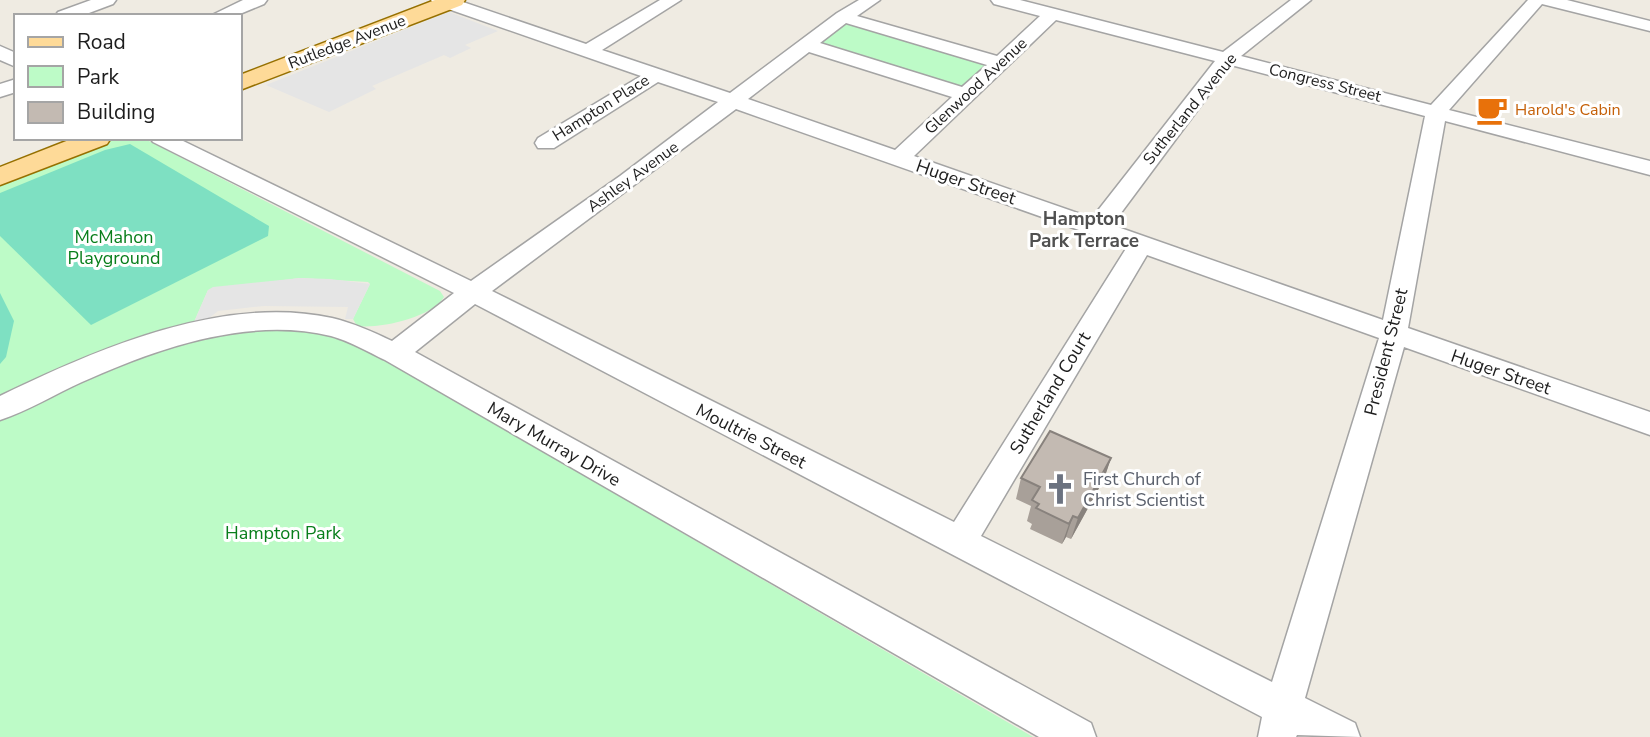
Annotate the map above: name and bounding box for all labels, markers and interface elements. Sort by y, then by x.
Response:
street label: Rutledge Avenue [285,9,409,75]
legend [14,14,242,140]
text: Road [77,28,126,56]
street label: Glenwood Avenue [920,33,1032,139]
street label: Sutherland Avenue [1138,48,1242,170]
street label: Congress Street [1267,58,1384,108]
text: Park [77,63,119,91]
street label: Hampton Place [548,69,654,147]
cafe icon: Harold's Cabin [1475,93,1509,127]
text: Building [77,98,155,126]
place label: Harold's Cabin [1515,99,1621,121]
street label: Ashley Avenue [583,136,683,218]
street label: Huger Street [913,154,1020,211]
district label: Hampton Park Terrace [1029,206,1139,254]
park label: McMahon Playground [68,225,161,270]
street label: President Street [1359,285,1414,418]
street label: Sutherland Court [1004,327,1096,459]
street label: Huger Street [1448,344,1555,401]
street label: Mary Murray Drive [483,396,625,492]
street label: Moultrie Street [692,398,811,474]
place label: First Church of Christ Scientist [1083,467,1205,512]
church icon: First Church of Christ Scientist [1043,472,1077,506]
park label: Hampton Park [225,521,342,545]

